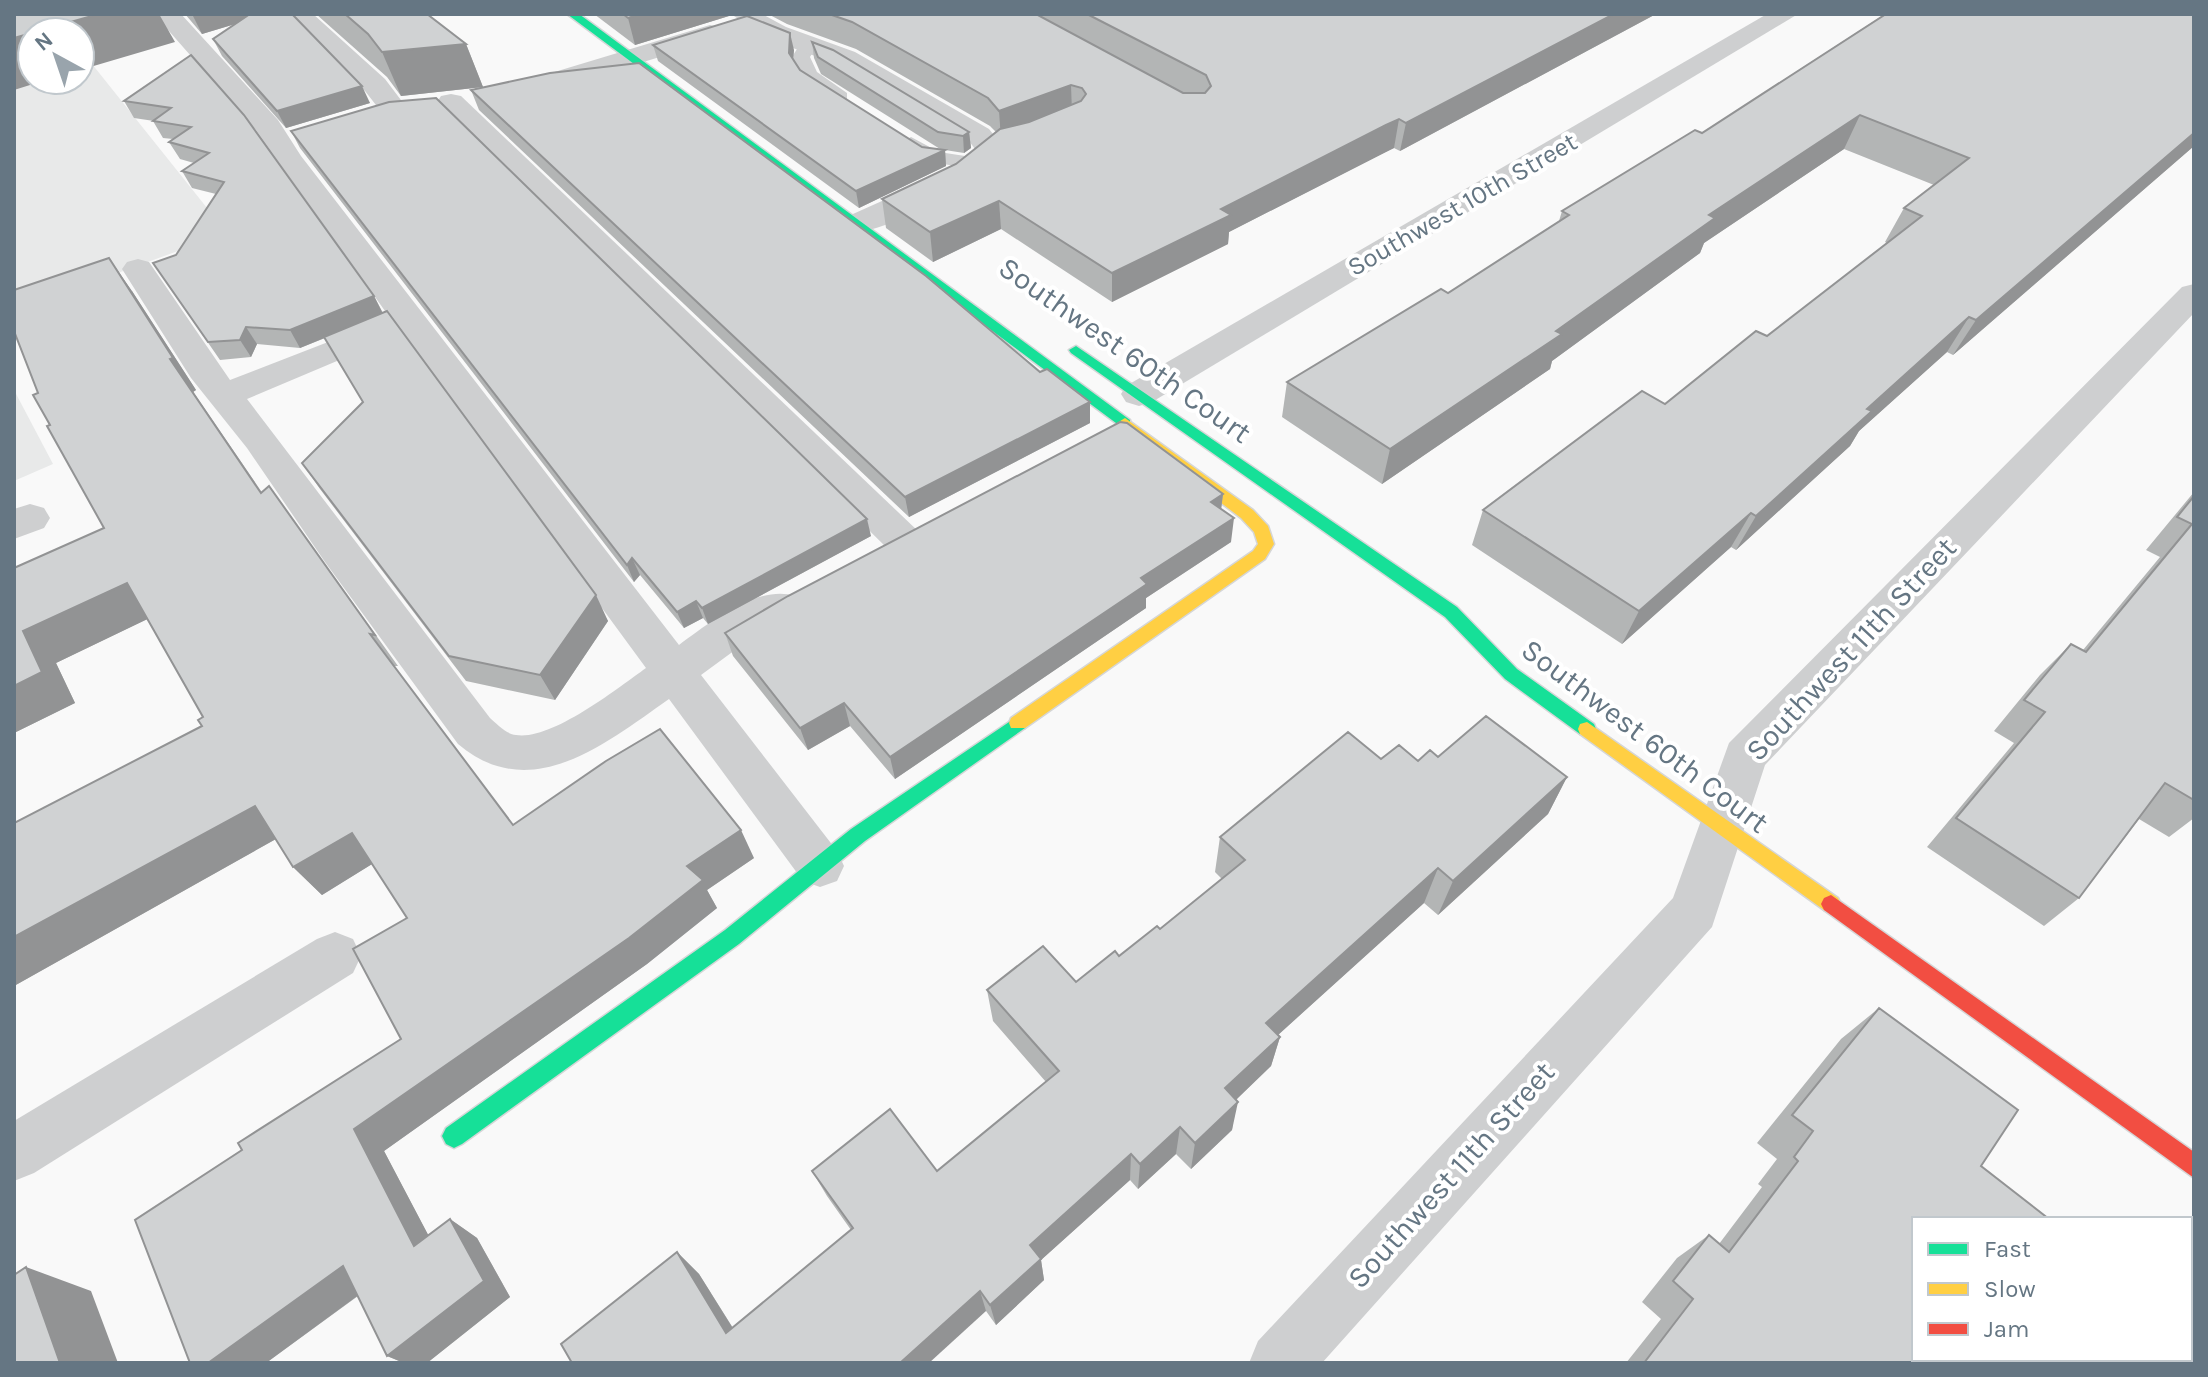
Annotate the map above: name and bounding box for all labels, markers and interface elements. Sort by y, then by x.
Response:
north arrow [16,16,96,96]
text: N [29,26,58,56]
street label: Southwest 10th Street [1342,126,1583,283]
street label: Southwest 60th Court [992,249,1258,451]
street label: Southwest 11th Street [1738,530,1964,768]
street label: Southwest 60th Court [1514,631,1776,841]
street label: Southwest 11th Street [1340,1054,1562,1296]
legend [1912,1217,2192,1361]
text: Fast [1984,1235,2031,1263]
text: Slow [1984,1275,2036,1303]
text: Jam [1984,1315,2029,1343]

